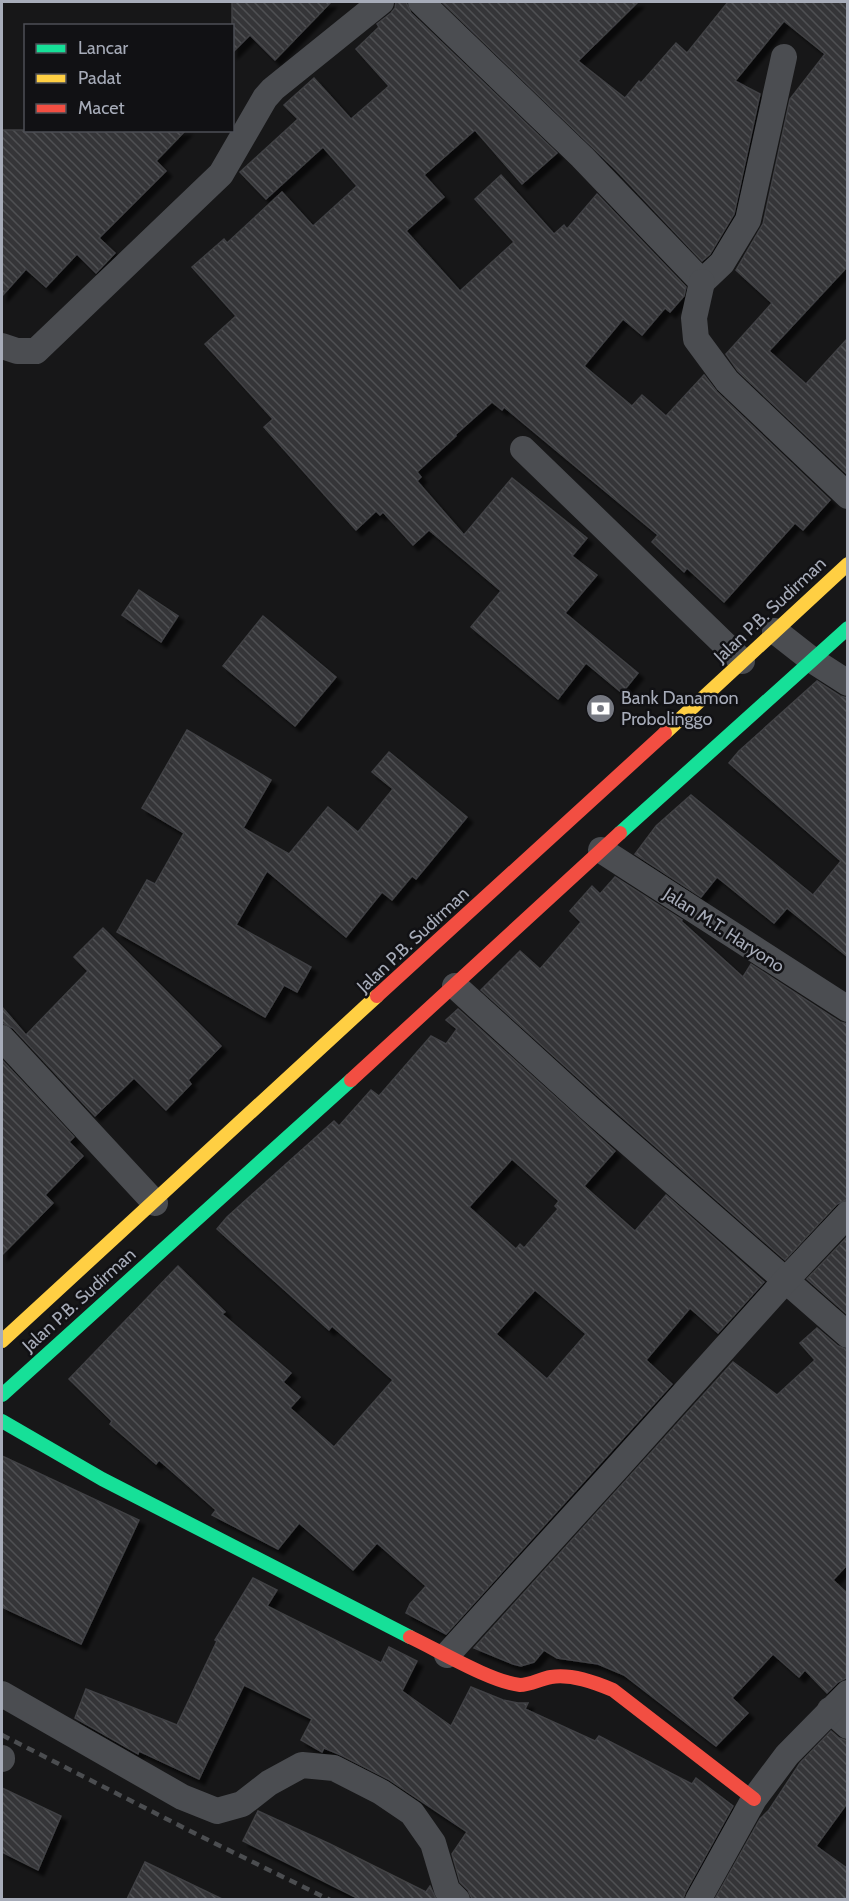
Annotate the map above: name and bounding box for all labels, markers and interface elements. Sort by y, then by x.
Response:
legend [24,24,234,132]
text: Lancar [78,37,129,59]
text: Padat [78,67,121,89]
text: Macet [78,97,124,119]
street label: Jalan P.B. Sudirman [709,553,831,668]
place label: Bank Danamon Probolinggo [621,687,739,730]
bank icon: Bank Danamon Probolinggo [584,692,616,724]
street label: Jalan M.T. Haryono [658,882,789,977]
street label: Jalan P.B. Sudirman [352,883,474,998]
street label: Jalan P.B. Sudirman [17,1243,140,1357]

